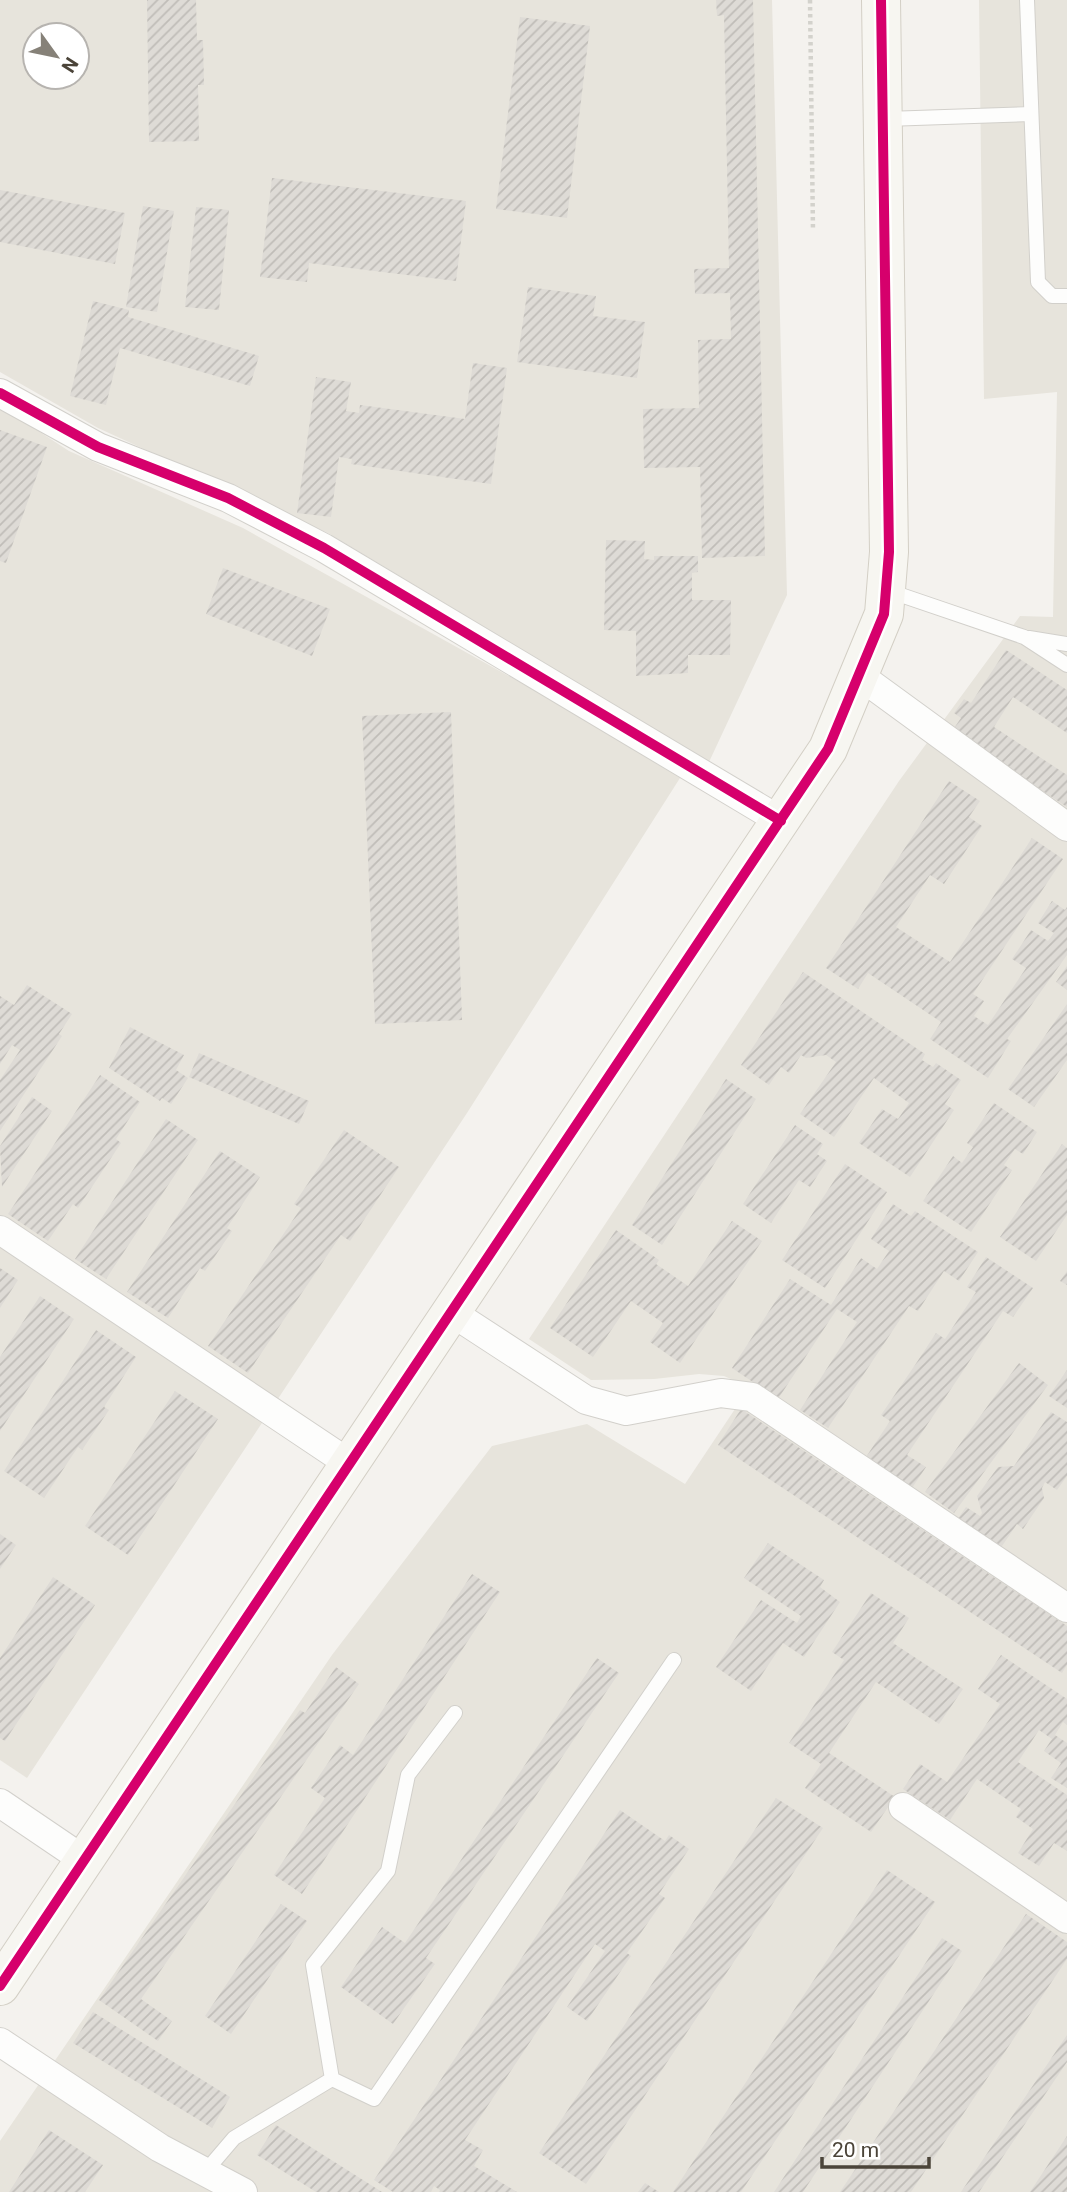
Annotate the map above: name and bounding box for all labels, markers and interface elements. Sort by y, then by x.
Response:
north arrow [21,21,91,91]
text: N [57,53,83,77]
scale bar [822,2126,929,2170]
text: 20 m [832,2138,879,2162]

